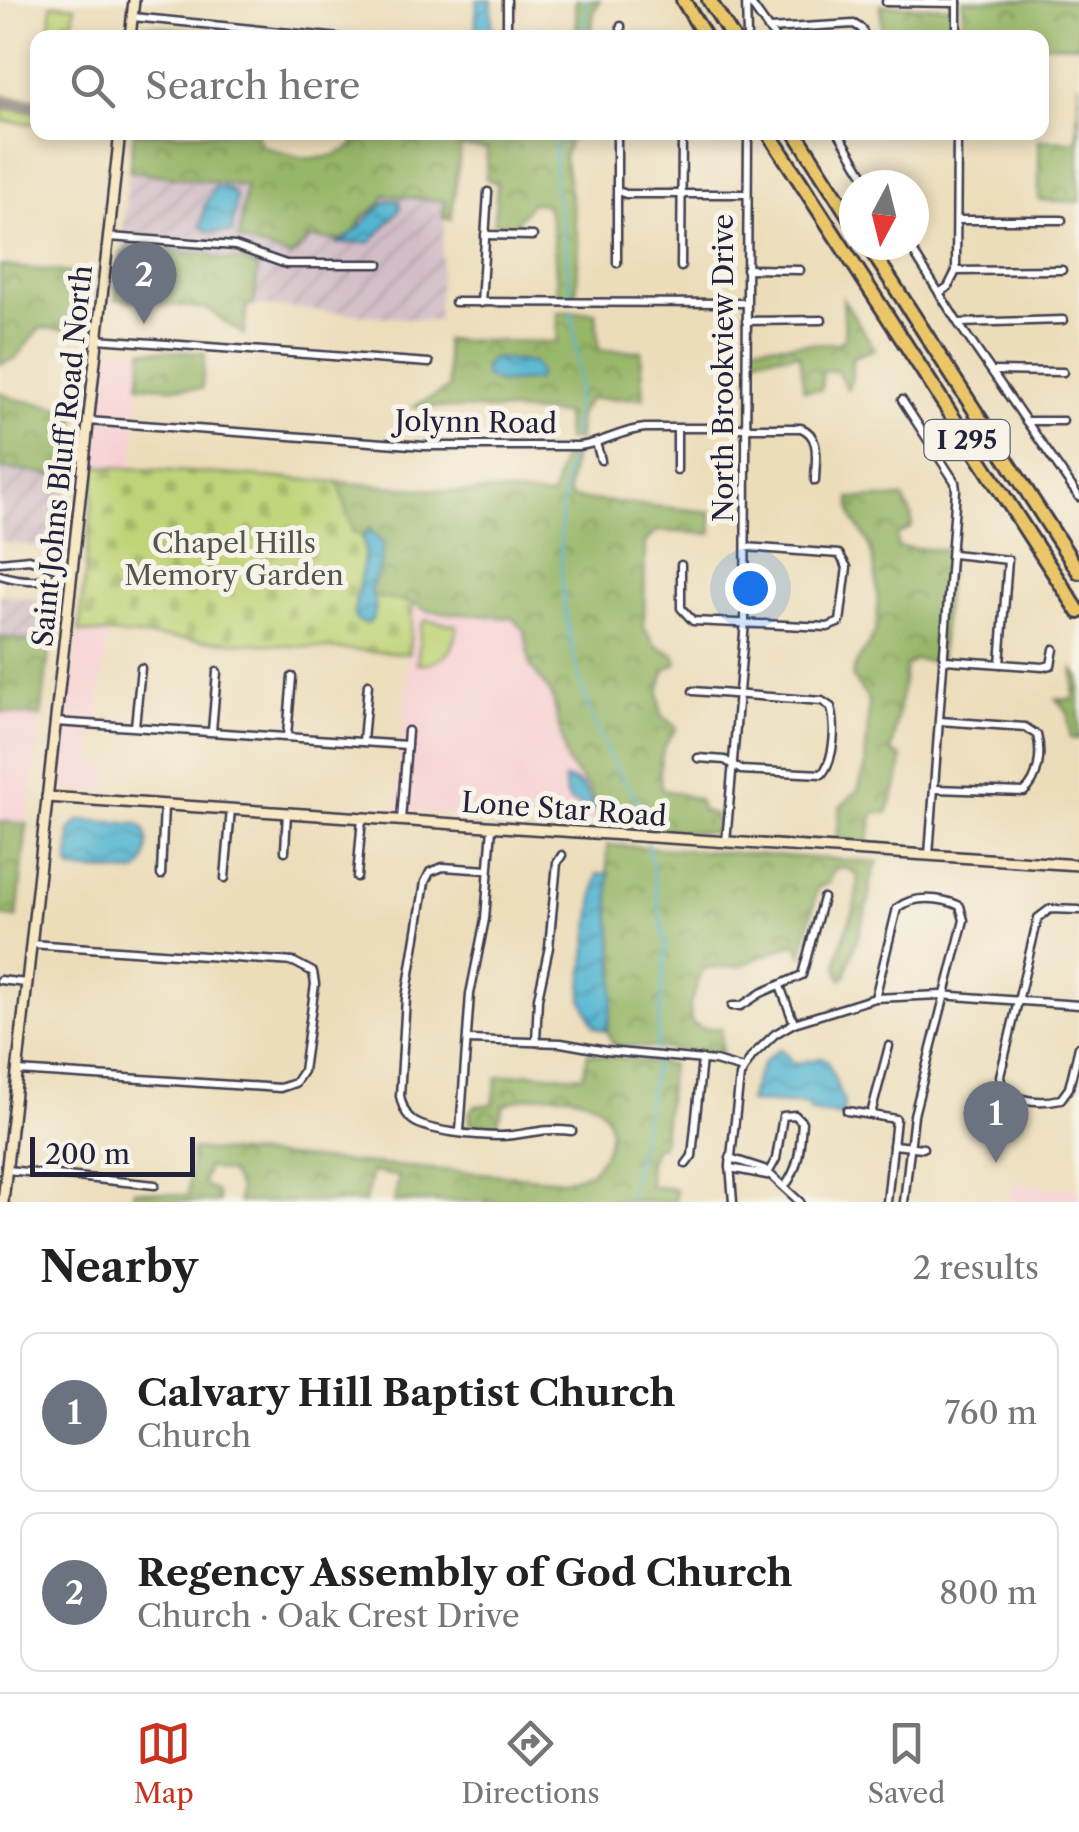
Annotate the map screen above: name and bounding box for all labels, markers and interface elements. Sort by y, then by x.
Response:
search box [30,30,1049,140]
icon: search [65,58,120,113]
text: Search here [145,62,360,109]
north arrow [839,170,929,260]
street label: North Brookview Drive [706,214,740,522]
pin: 2 [112,242,176,324]
street label: Saint Johns Bluff Road North [25,264,99,648]
street label: Jolynn Road [391,404,557,440]
road number: I 295 [924,420,1010,460]
park label: Chapel Hills Memory Garden [124,526,344,592]
your location [725,563,776,614]
street label: Lone Star Road [460,785,668,833]
pin: 1 [964,1080,1028,1163]
scale bar [30,1132,195,1176]
text: 200 m [45,1137,130,1171]
text: Nearby [40,1241,198,1293]
text: 2 results [913,1248,1039,1287]
text: Calvary Hill Baptist Church [137,1369,676,1416]
text: 1 [67,1393,82,1432]
text: 760 m [945,1393,1037,1432]
text: Church [137,1416,251,1455]
text: Regency Assembly of God Church [137,1549,793,1596]
text: 2 [65,1573,84,1612]
text: 800 m [939,1573,1037,1612]
text: Church · Oak Crest Drive [137,1596,520,1635]
tab: Map [134,1716,194,1810]
tab: Directions [461,1716,600,1810]
tab: Saved [867,1716,945,1810]

